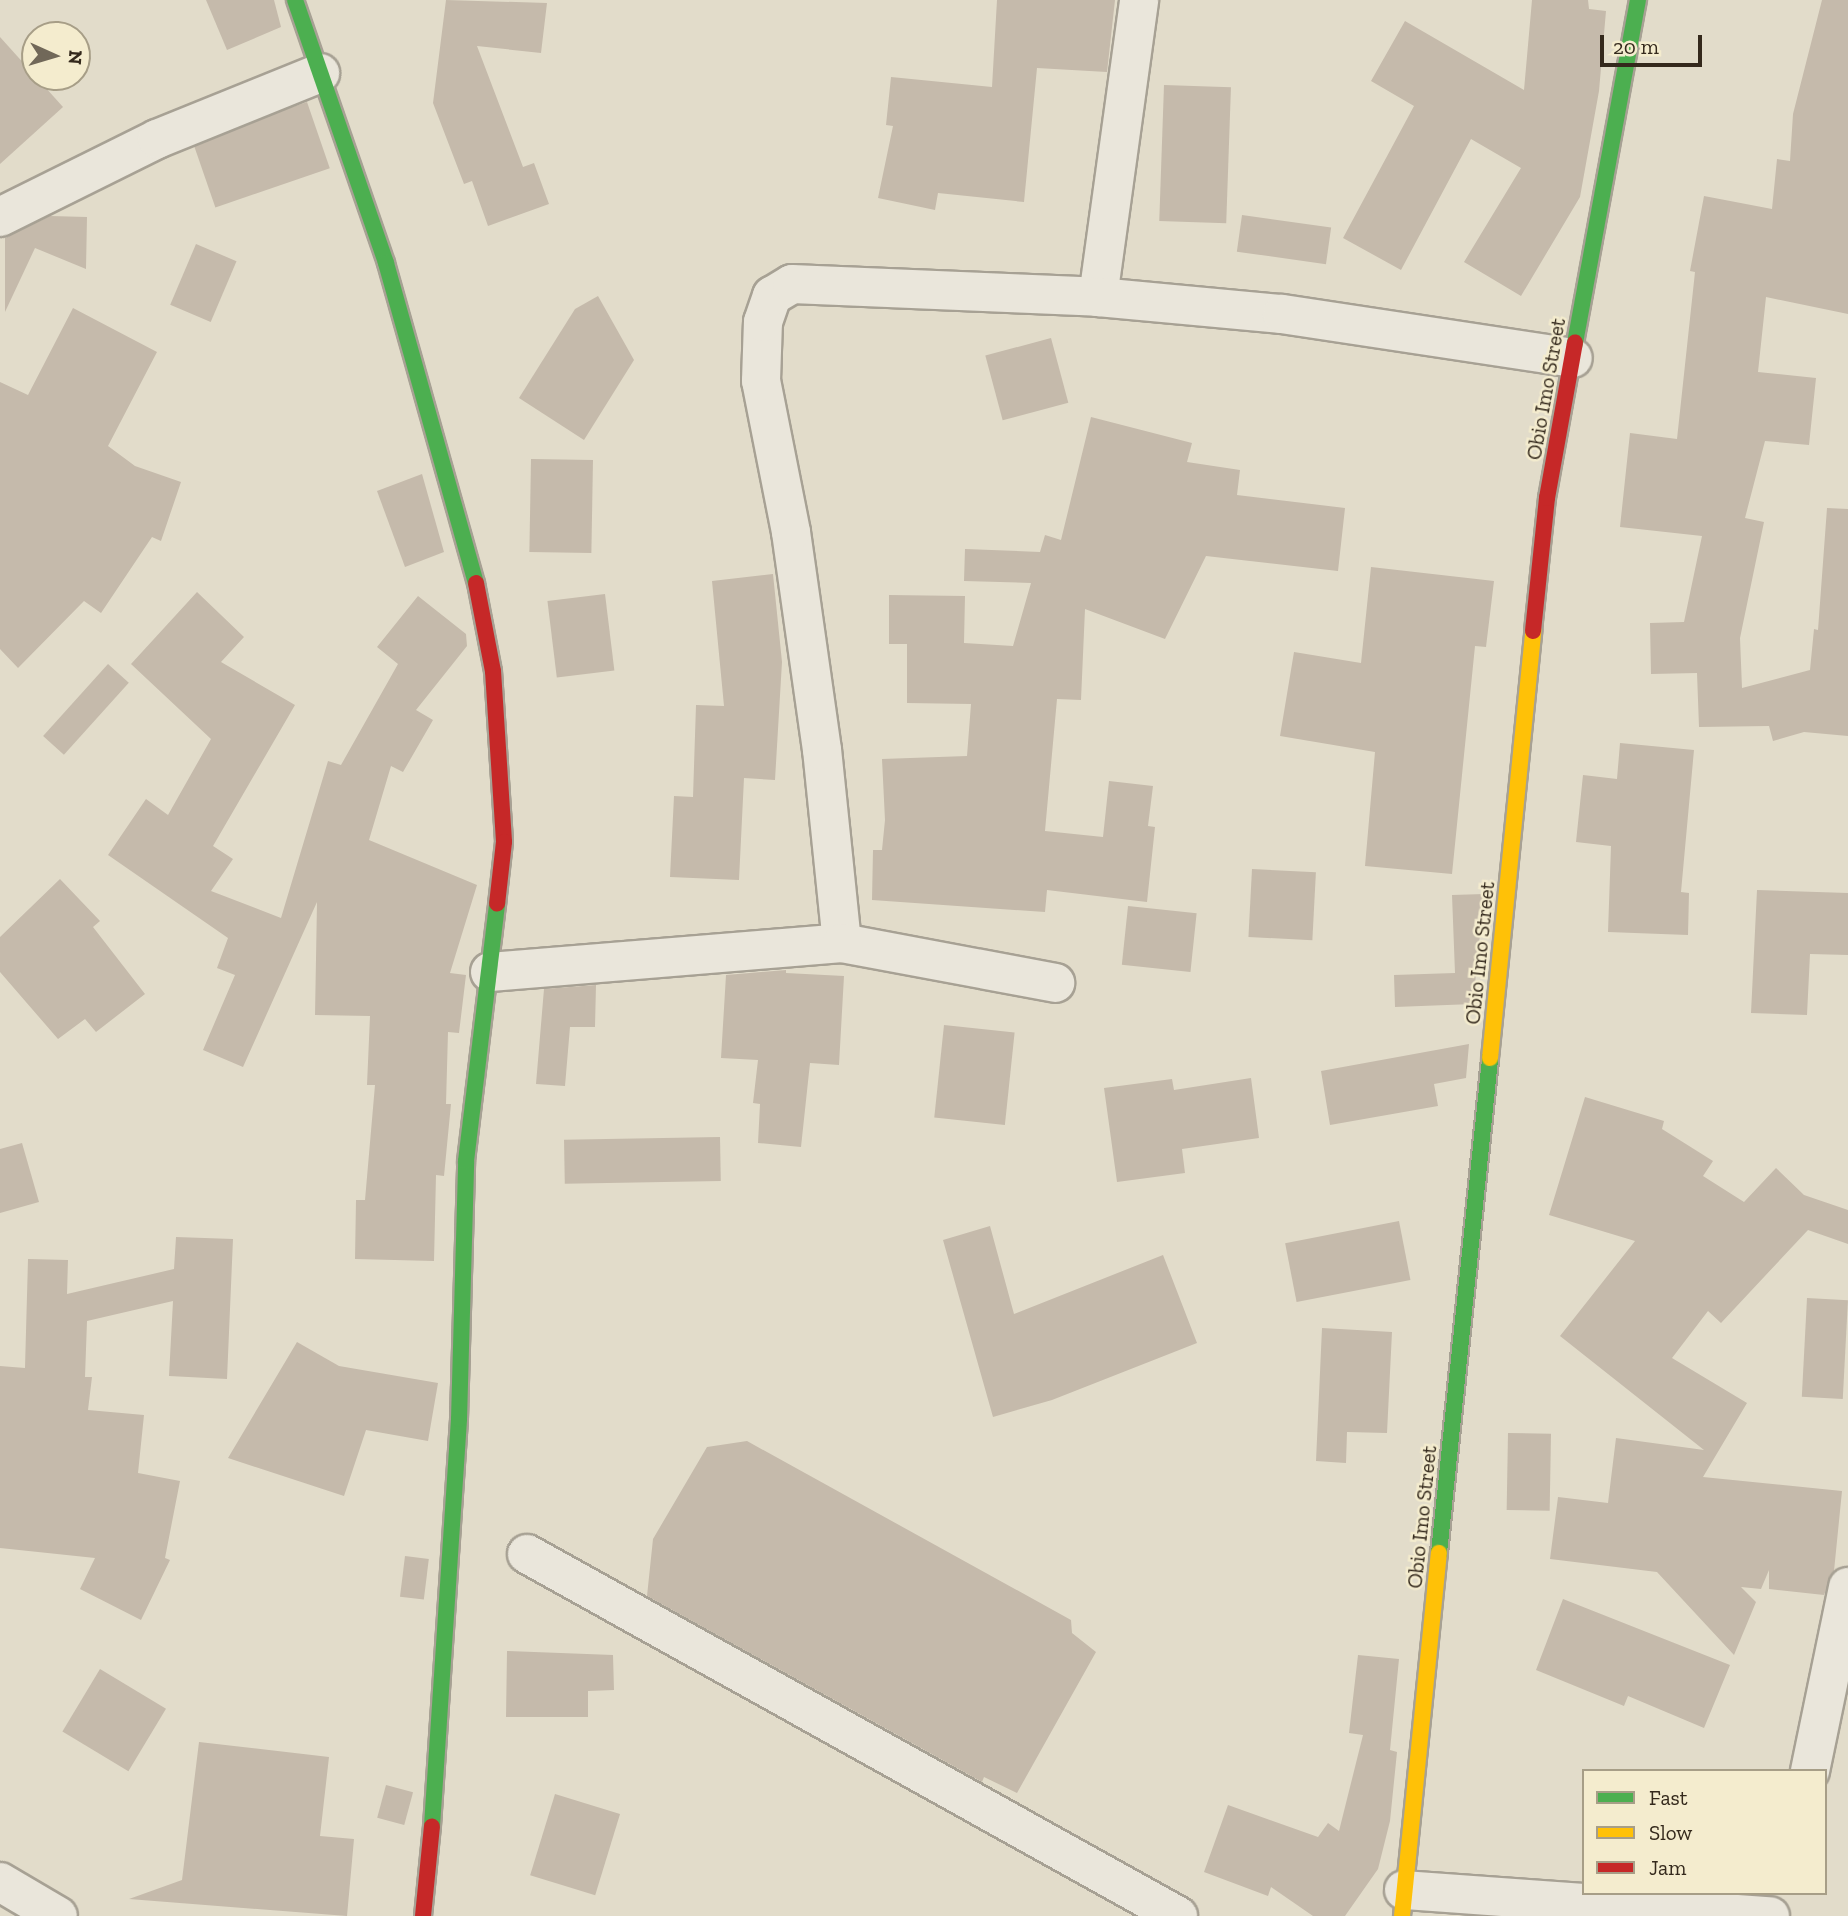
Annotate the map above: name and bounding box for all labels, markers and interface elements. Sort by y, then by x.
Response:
north arrow [21,21,91,91]
scale bar [1603,21,1704,65]
text: 20 m [1613,34,1659,59]
text: N [63,49,87,65]
street label: Obio Imo Street [1521,316,1571,462]
street label: Obio Imo Street [1460,880,1500,1026]
street label: Obio Imo Street [1402,1444,1442,1590]
legend [1582,1769,1827,1895]
text: Fast [1649,1785,1688,1810]
text: Slow [1649,1820,1692,1845]
text: Jam [1649,1855,1686,1880]

